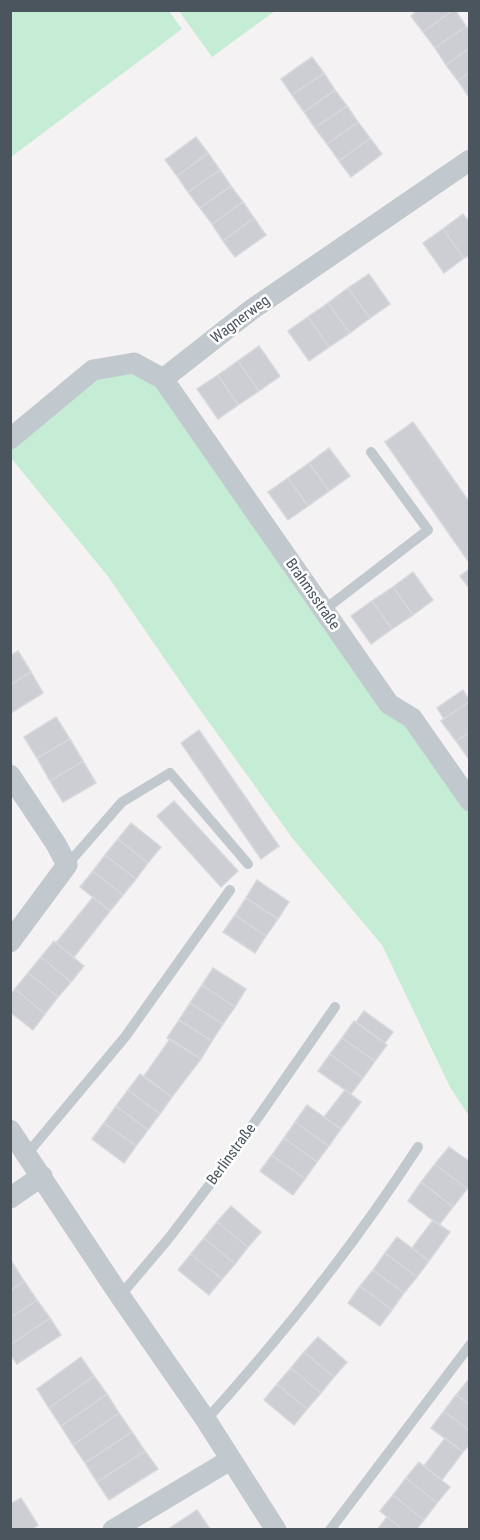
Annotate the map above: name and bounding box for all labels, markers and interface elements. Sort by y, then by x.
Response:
street label: Wagnerweg [207,291,273,347]
street label: Brahmsstraße [282,555,344,633]
street label: Berlinstraße [203,1120,259,1188]

